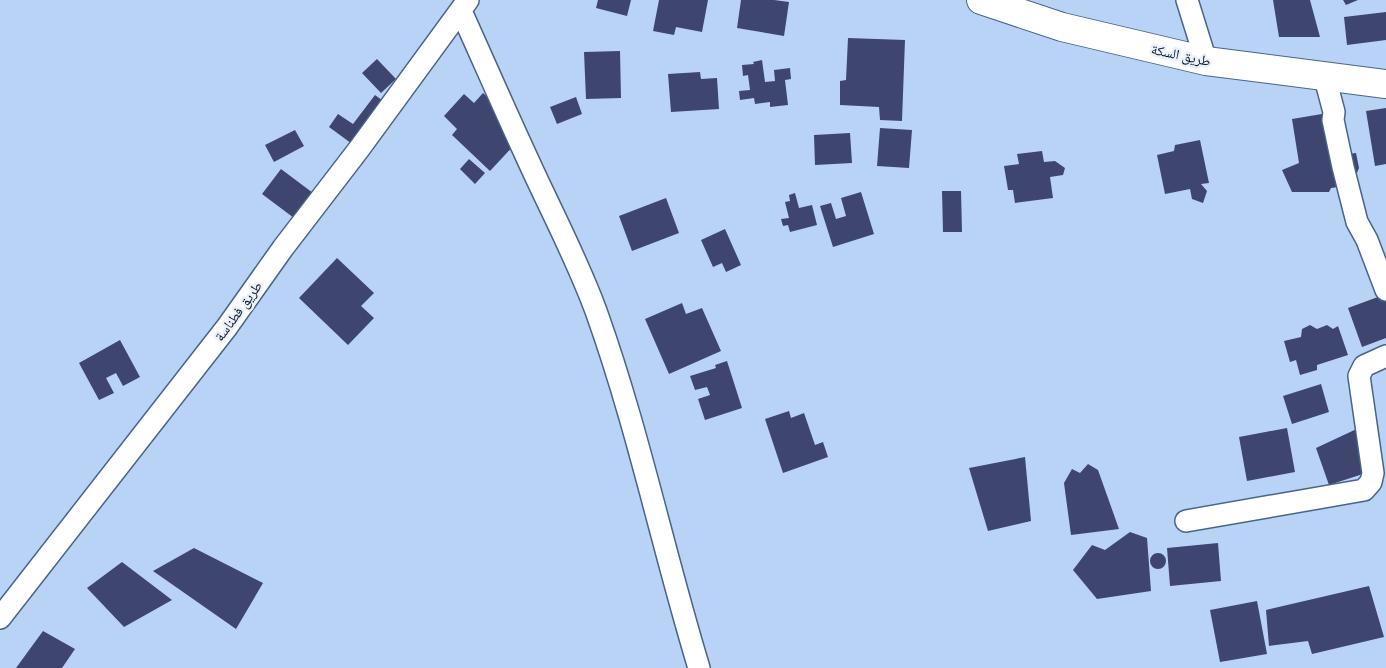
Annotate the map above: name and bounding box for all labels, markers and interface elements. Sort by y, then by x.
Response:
street label: طريق السكة [1149,40,1212,71]
street label: طريق فطناسة [210,277,267,345]

